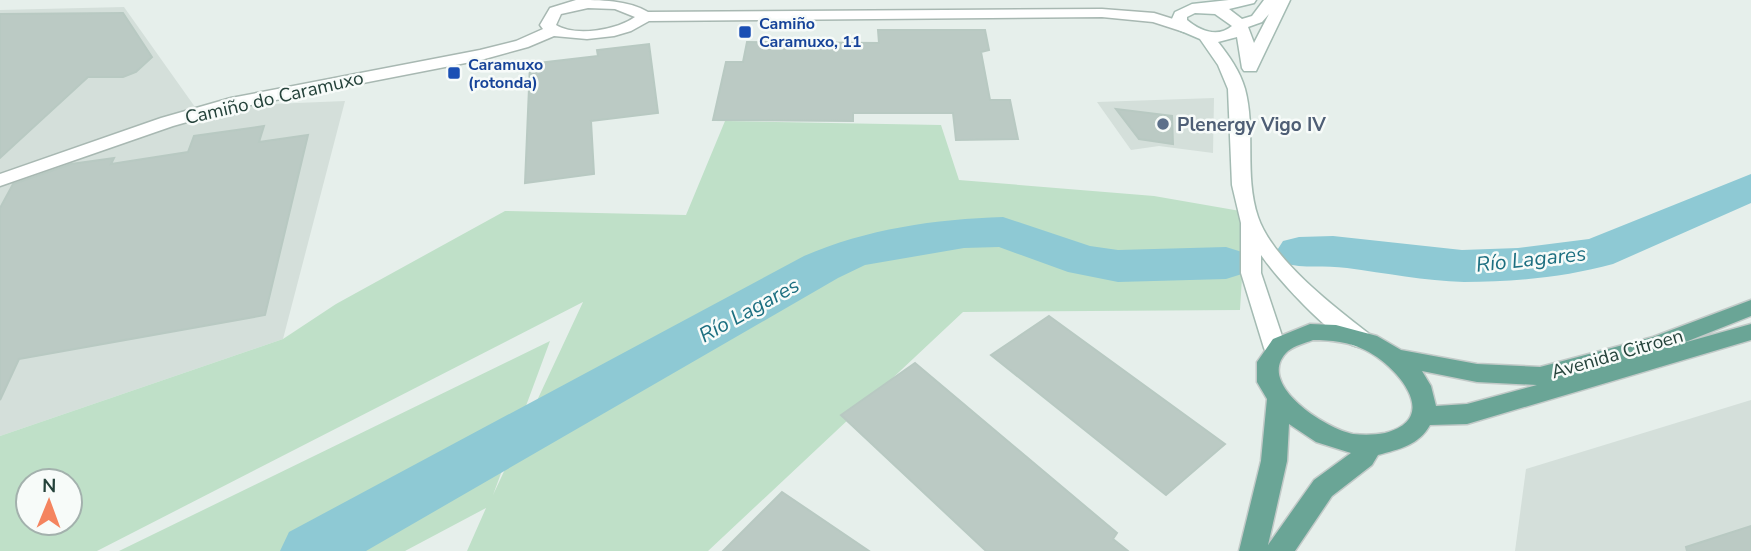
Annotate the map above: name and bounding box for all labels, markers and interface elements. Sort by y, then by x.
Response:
place label: Camiño Caramuxo, 11 [759,13,862,53]
marker: Camiño Caramuxo, 11 [737,24,753,40]
place label: Caramuxo (rotonda) [468,54,543,94]
street label: Camiño do Caramuxo [182,65,366,131]
marker: Caramuxo (rotonda) [446,65,462,81]
place label: Plenergy Vigo IV [1177,112,1326,138]
marker: Plenergy Vigo IV [1155,116,1171,132]
water label: Río Lagares [1475,239,1587,279]
water label: Río Lagares [694,271,804,349]
street label: Avenida Citroen [1548,323,1686,385]
north arrow [14,467,84,537]
text: N [42,473,57,499]

